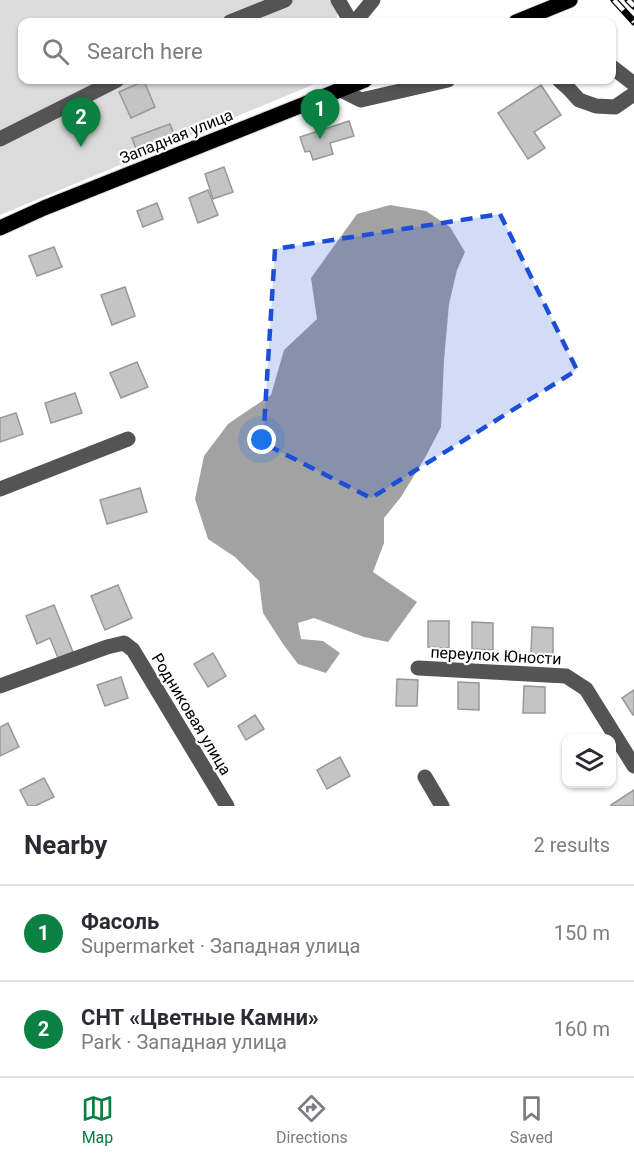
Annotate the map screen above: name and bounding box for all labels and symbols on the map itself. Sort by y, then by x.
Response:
pin: 1 [300,90,340,139]
pin: 2 [62,98,100,147]
street label: Западная улица [117,105,236,168]
your location [247,425,276,454]
street label: переулок Юности [430,643,562,668]
street label: Родниковая улица [148,650,235,779]

